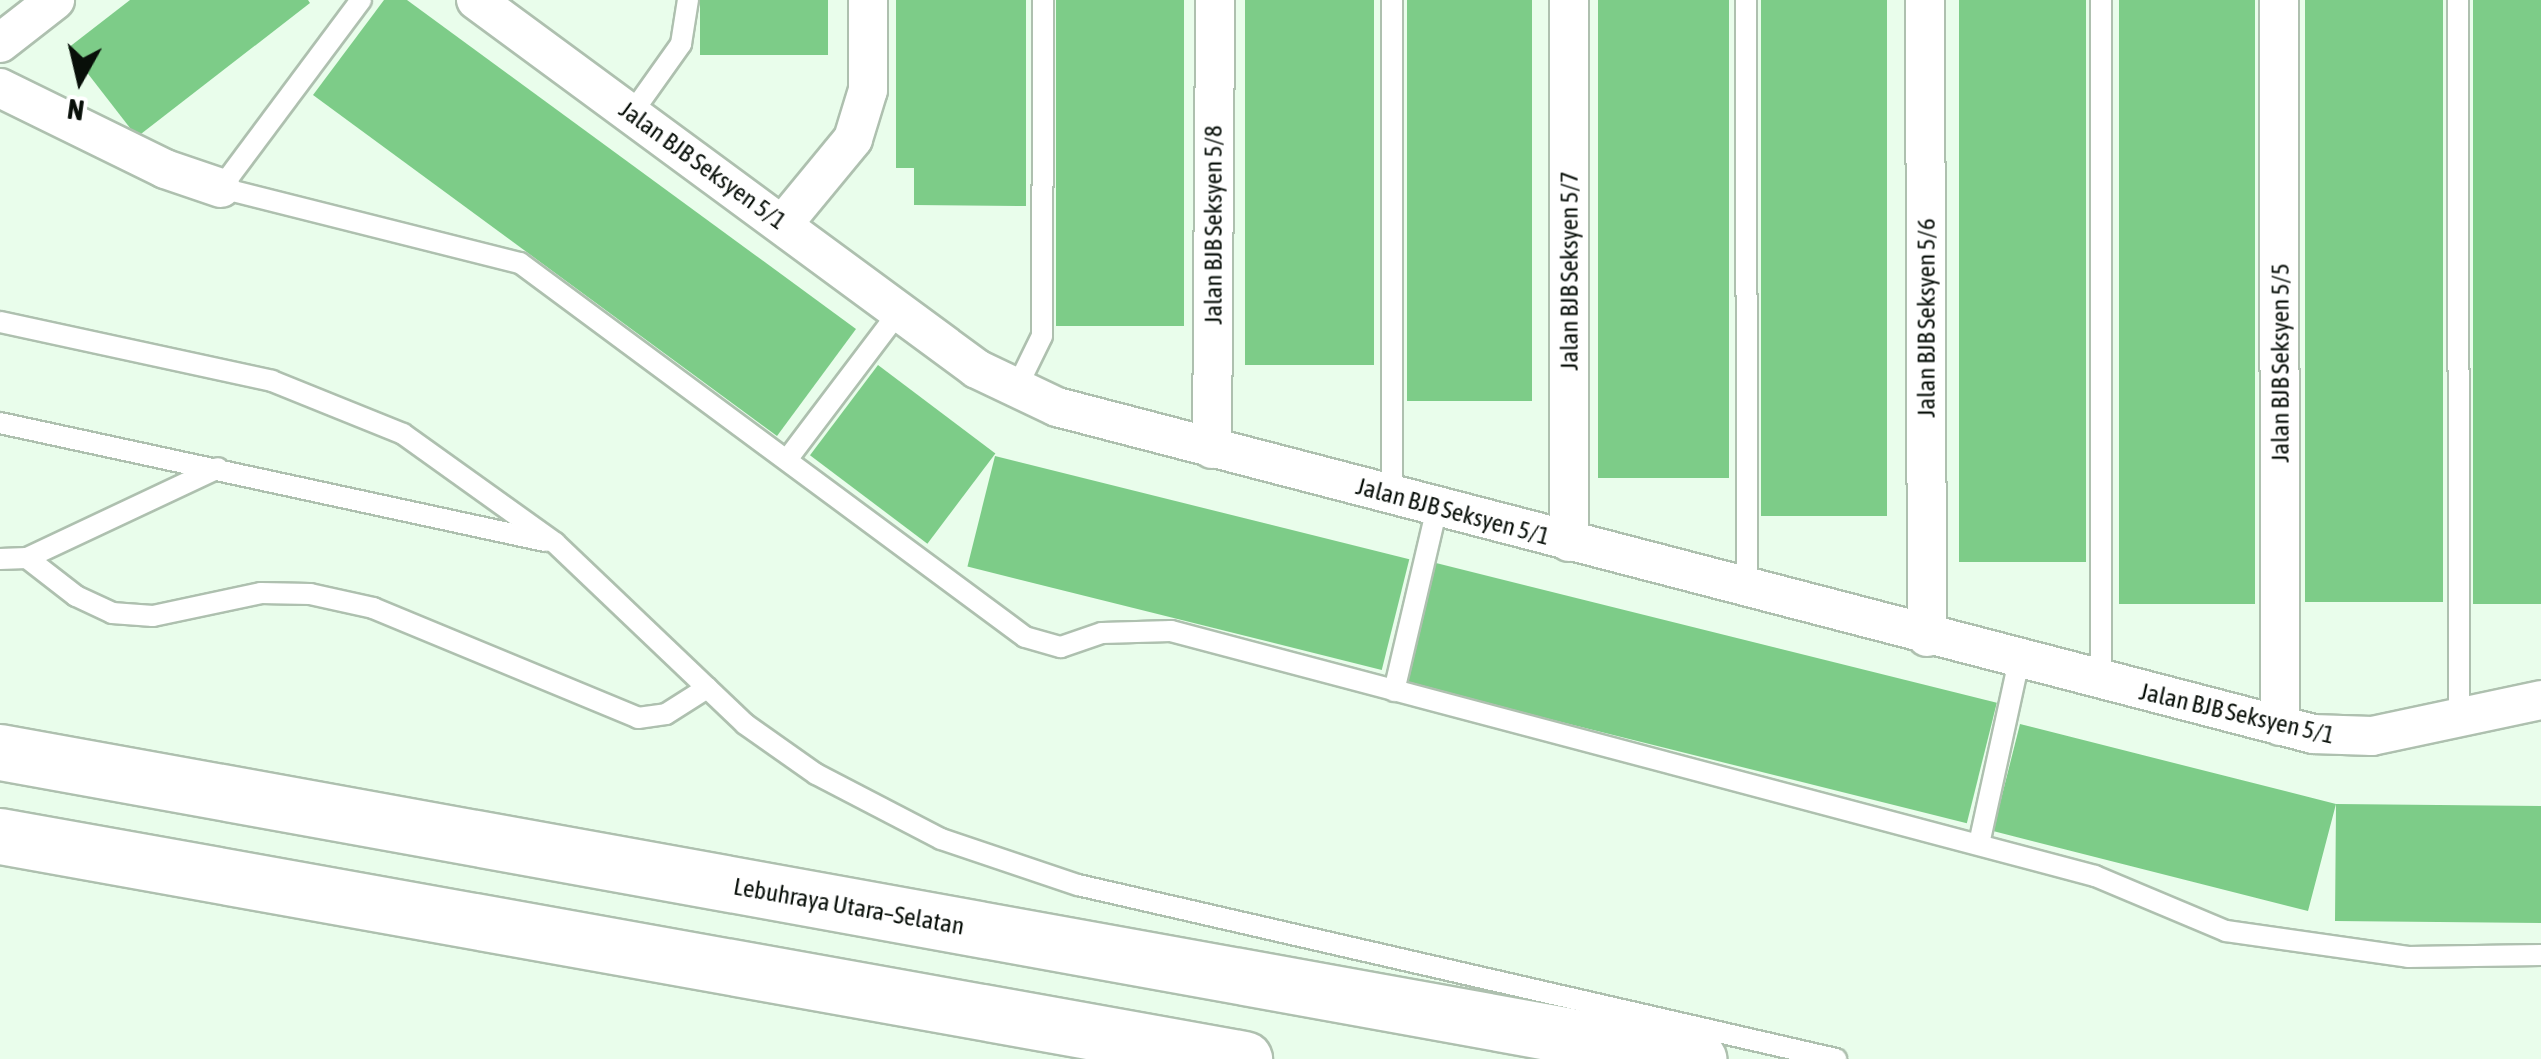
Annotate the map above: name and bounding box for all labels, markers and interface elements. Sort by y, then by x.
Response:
north arrow [30,30,130,130]
text: N [65,93,86,127]
street label: Jalan BJB Seksyen 5/1 [614,94,792,236]
street label: Jalan BJB Seksyen 5/8 [1198,125,1228,325]
street label: Jalan BJB Seksyen 5/7 [1554,171,1584,371]
street label: Jalan BJB Seksyen 5/6 [1911,218,1941,418]
street label: Jalan BJB Seksyen 5/5 [2265,263,2295,463]
street label: Jalan BJB Seksyen 5/1 [1353,471,1553,551]
street label: Jalan BJB Seksyen 5/1 [2137,676,2337,750]
street label: Lebuhraya Utara–Selatan [731,871,967,941]

